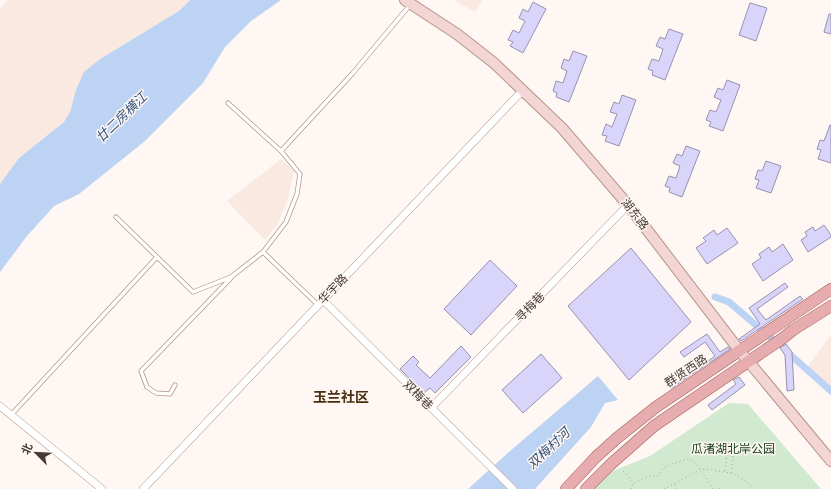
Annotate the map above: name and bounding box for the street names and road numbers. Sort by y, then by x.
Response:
street label: 湖东路 [619,196,652,232]
street label: 华宇路 [315,271,350,306]
street label: 寻梅巷 [512,289,547,324]
street label: 群贤西路 [662,352,709,389]
street label: 双梅巷 [401,377,436,412]

